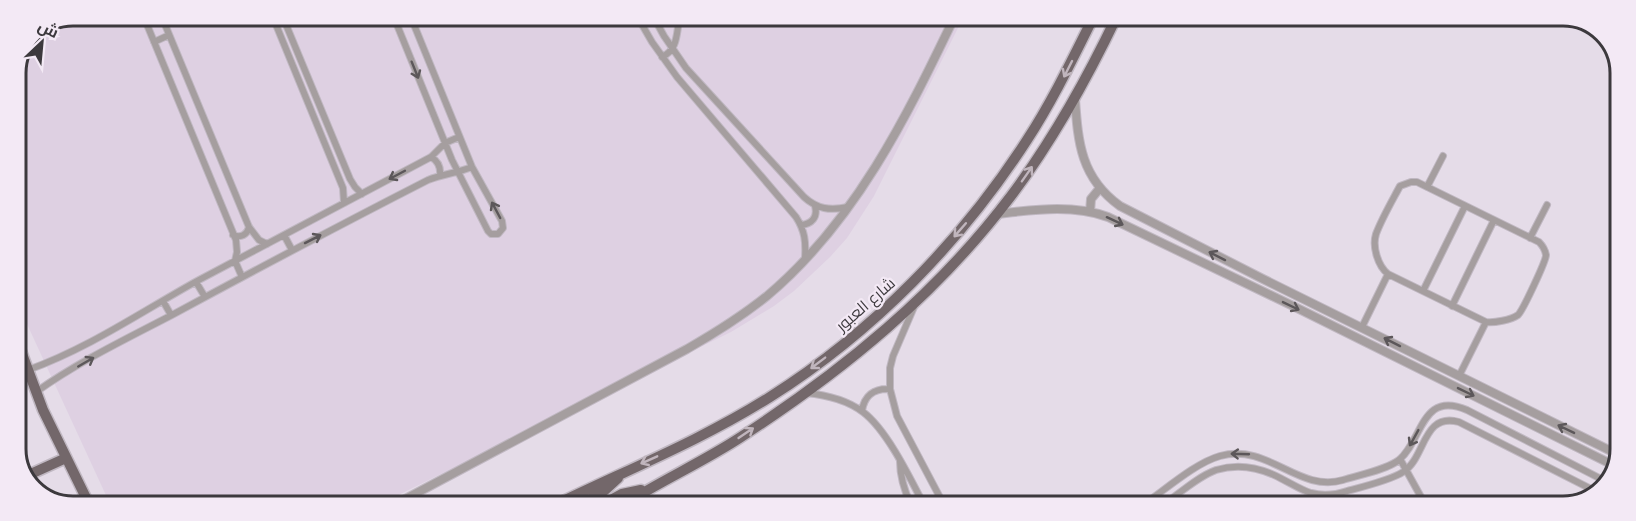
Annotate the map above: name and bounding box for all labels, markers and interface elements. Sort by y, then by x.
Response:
north arrow [12,12,72,72]
text: ش [35,16,62,43]
one-way arrow [410,60,421,78]
one-way arrow [1062,60,1074,78]
one-way arrow [1021,167,1033,183]
one-way arrow [389,169,406,181]
one-way arrow [490,201,501,219]
one-way arrow [1106,216,1124,228]
one-way arrow [953,222,967,237]
one-way arrow [304,233,322,244]
one-way arrow [1208,250,1226,261]
street label: شارع العبور [831,274,900,337]
one-way arrow [1282,300,1300,312]
one-way arrow [1383,336,1401,347]
one-way arrow [77,356,94,368]
one-way arrow [810,357,826,370]
one-way arrow [1456,387,1474,398]
one-way arrow [1558,423,1576,435]
one-way arrow [738,427,754,439]
one-way arrow [1408,429,1420,446]
one-way arrow [1231,449,1251,460]
one-way arrow [640,456,658,467]

